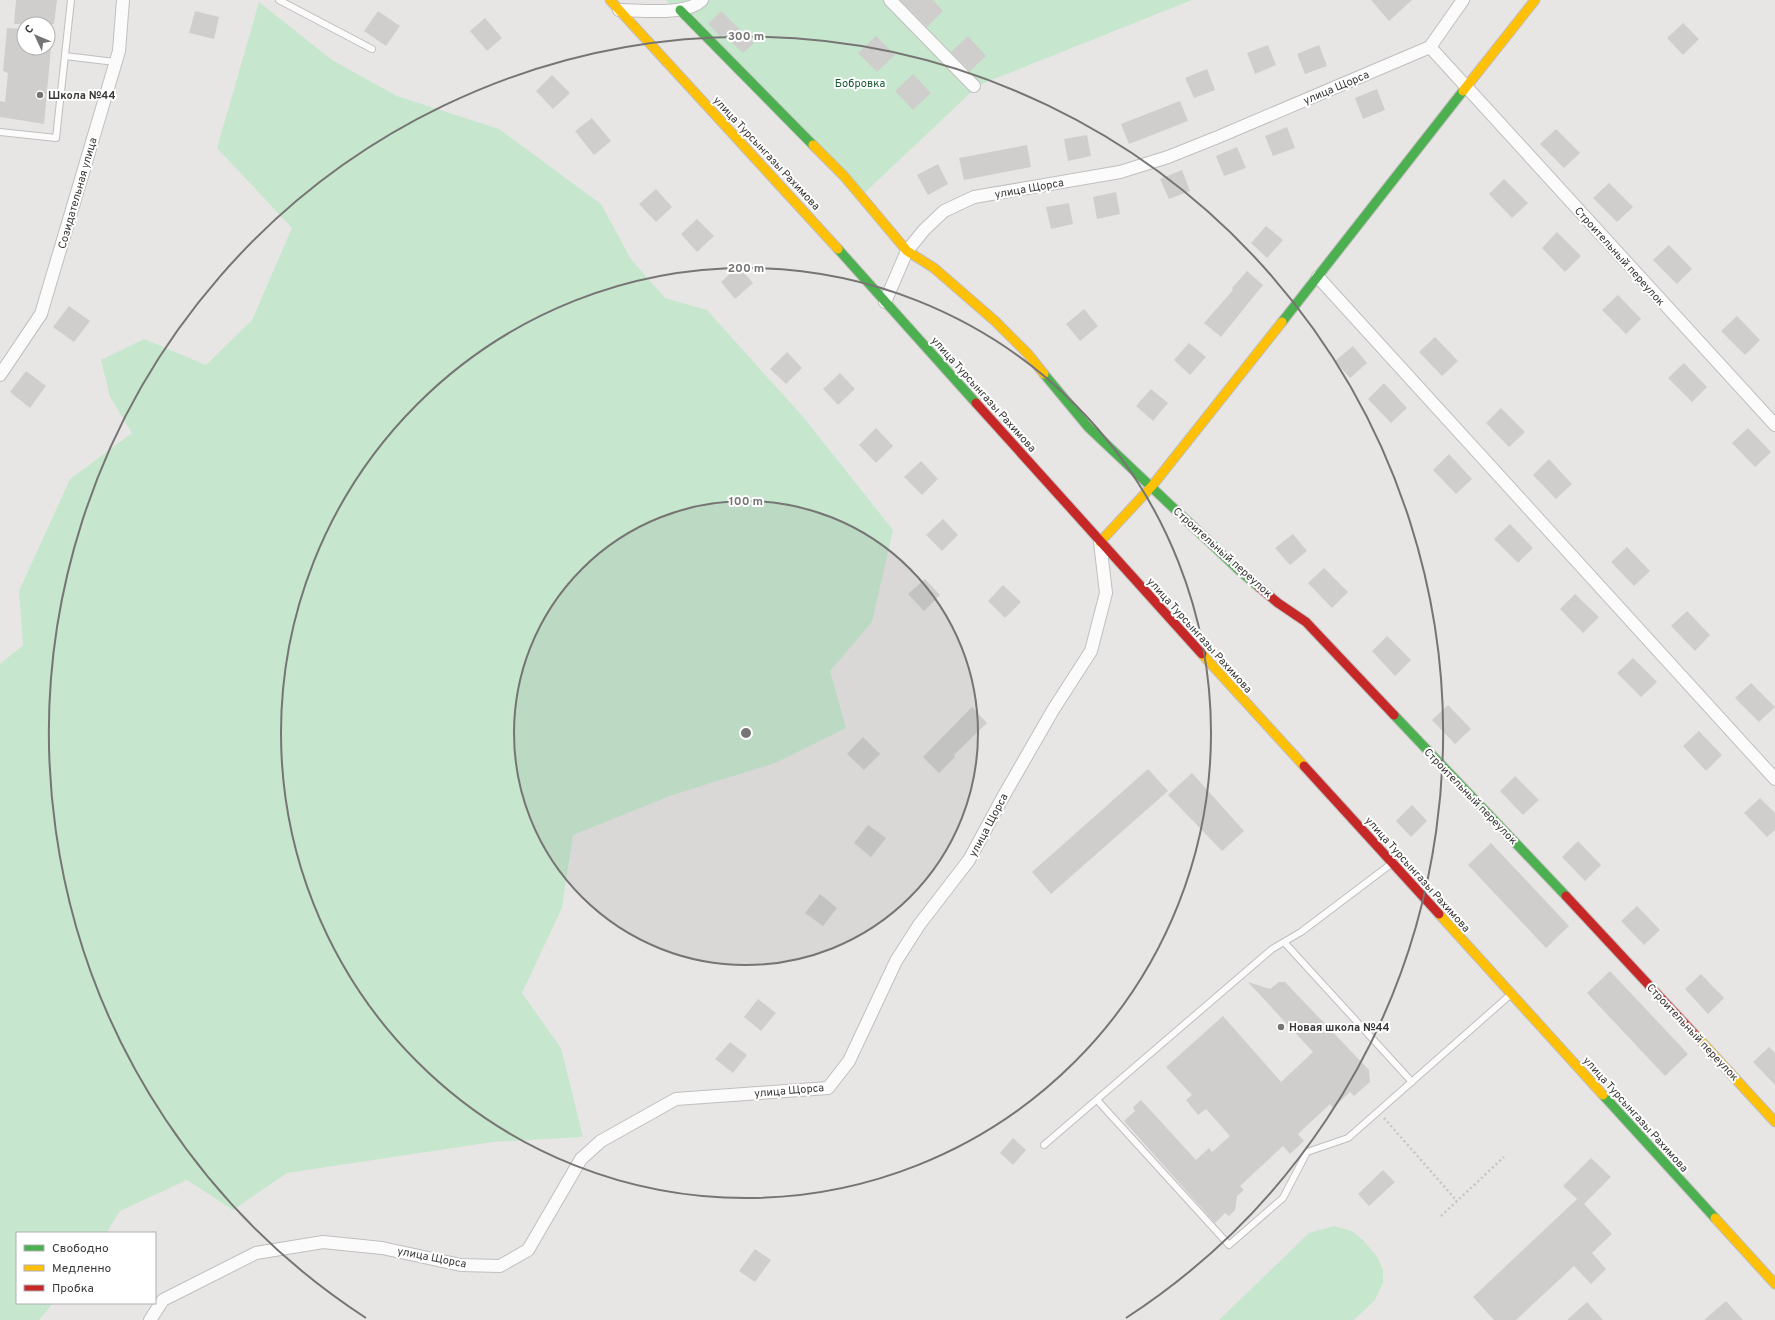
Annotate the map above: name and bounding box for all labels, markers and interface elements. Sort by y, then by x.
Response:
north arrow [16,16,56,56]
text: С [22,22,37,37]
text: 300 m [728,29,764,45]
street label: улица Щорса [1301,68,1372,108]
park label: Бобровка [835,77,885,91]
place label: Школа №44 [48,89,115,103]
marker: Школа №44 [35,90,45,100]
street label: улица Турсынгазы Рахимова [710,94,823,214]
street label: Созидательная улица [55,136,101,251]
street label: улица Щорса [993,176,1065,202]
street label: Строительный переулок [1571,204,1667,309]
text: 200 m [728,261,764,277]
street label: улица Турсынгазы Рахимова [928,334,1039,456]
text: 100 m [729,494,763,510]
street label: Строительный переулок [1170,505,1275,601]
street label: улица Турсынгазы Рахимова [1144,575,1255,697]
centre of rings [739,726,753,740]
street label: Строительный переулок [1421,746,1520,848]
street label: улица Щорса [966,791,1012,860]
street label: улица Турсынгазы Рахимова [1362,814,1473,936]
street label: Строительный переулок [1643,981,1741,1084]
place label: Новая школа №44 [1289,1021,1390,1035]
marker: Новая школа №44 [1276,1022,1286,1032]
street label: улица Турсынгазы Рахимова [1580,1054,1691,1176]
street label: улица Щорса [754,1081,825,1101]
legend [16,1232,156,1304]
text: Свободно [52,1241,109,1257]
street label: улица Щорса [396,1244,468,1272]
text: Медленно [52,1261,112,1277]
text: Пробка [52,1281,94,1297]

